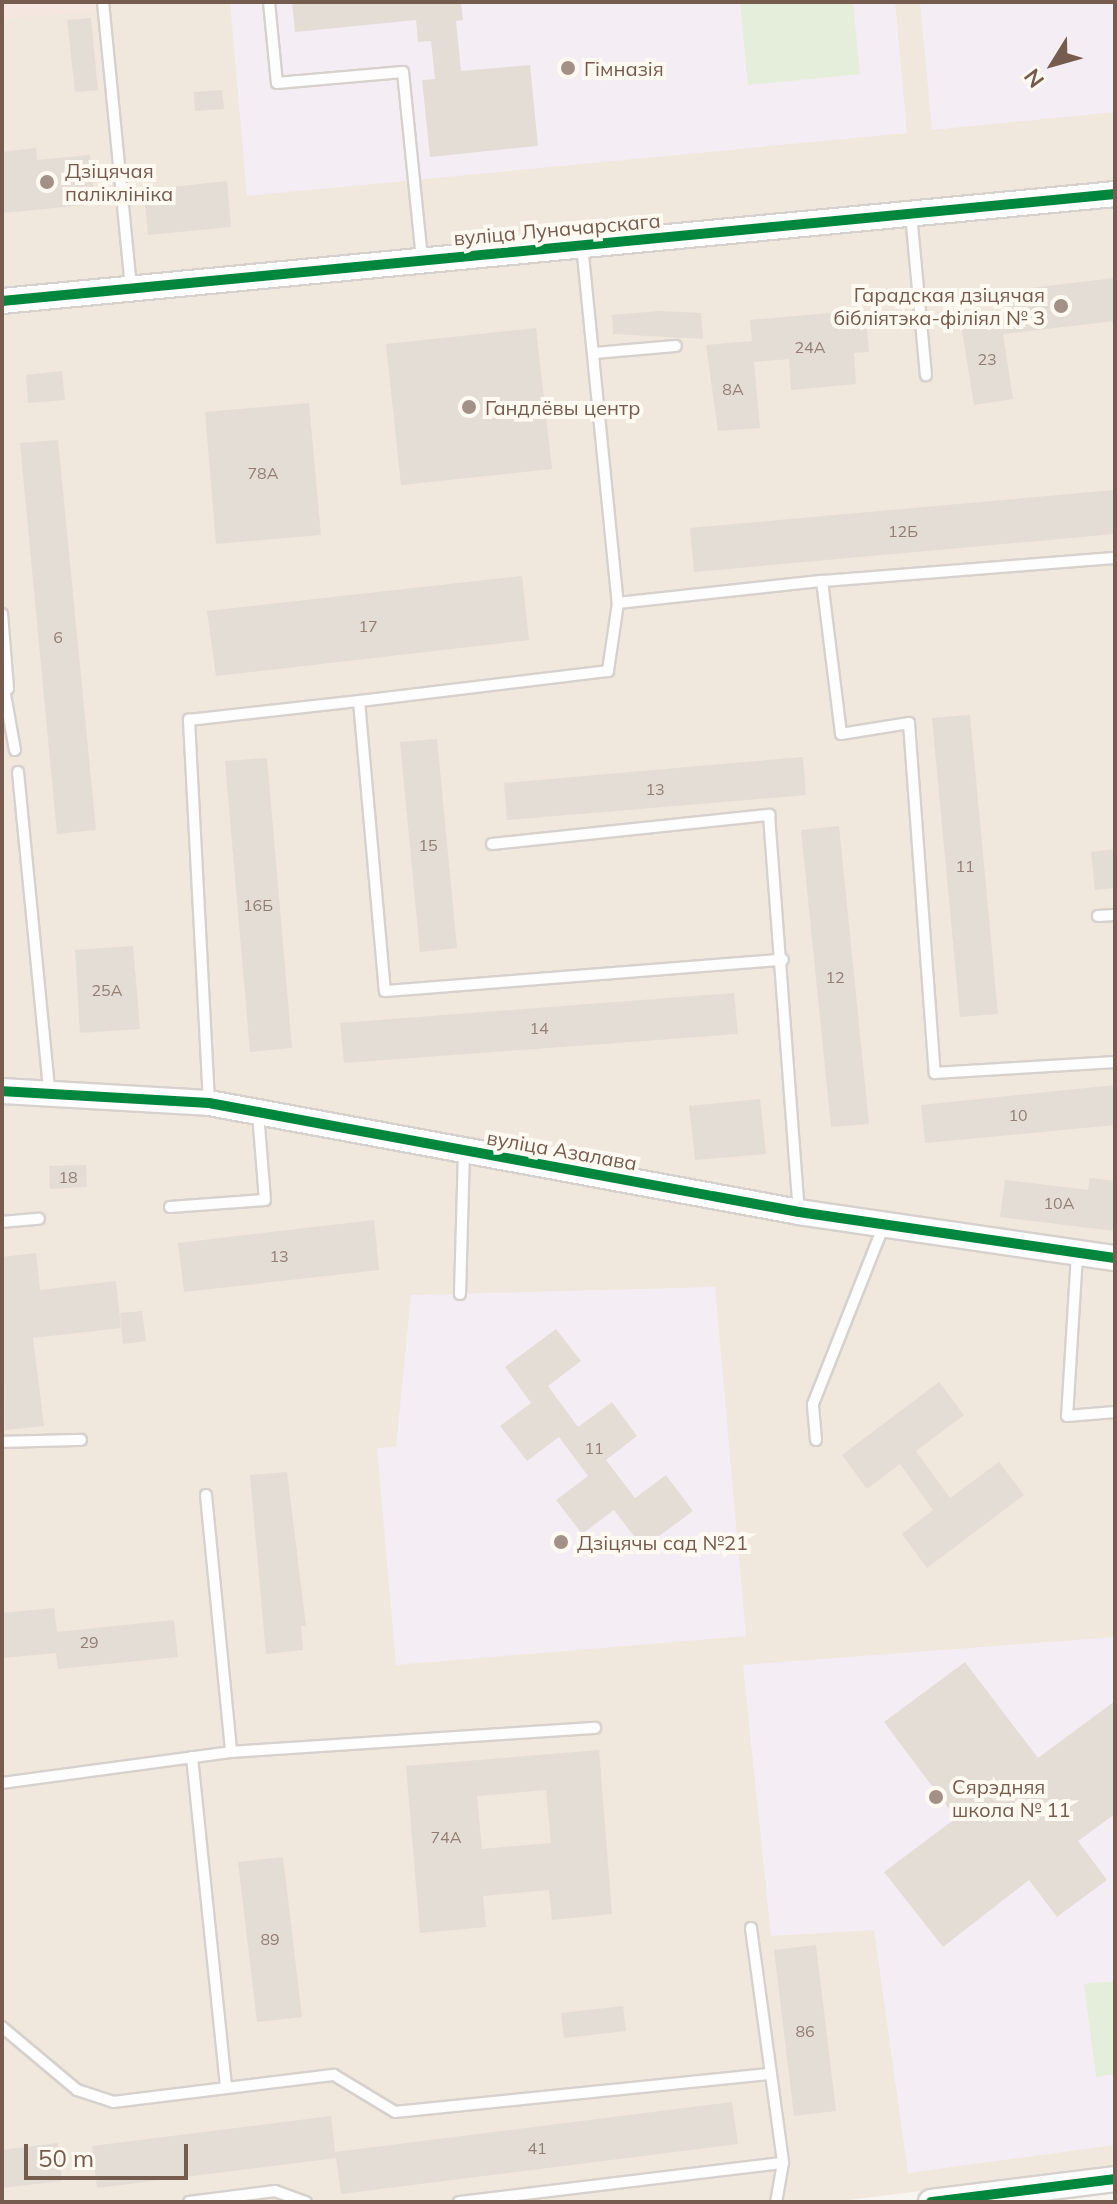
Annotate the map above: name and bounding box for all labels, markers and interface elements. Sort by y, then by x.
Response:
north arrow [1013,24,1093,104]
place label: Гімназія [584,56,664,80]
marker: Гімназія [559,59,577,77]
text: N [1018,63,1050,94]
place label: Дзіцячая паліклініка [65,158,173,205]
marker: Дзіцячая паліклініка [36,171,58,193]
street label: вуліца Луначарскага [452,208,662,250]
place label: Гарадская дзіцячая бібліятэка-філіял № 3 [833,282,1045,329]
marker: Гарадская дзіцячая бібліятэка-філіял № 3 [1052,297,1070,315]
house number: 24А [795,337,825,357]
house number: 23 [977,349,997,369]
house number: 8А [722,379,744,399]
place label: Гандлёвы центр [485,395,640,419]
marker: Гандлёвы центр [460,398,478,416]
house number: 78А [248,463,278,483]
house number: 12Б [888,521,918,541]
house number: 17 [358,616,378,636]
house number: 6 [53,627,63,647]
house number: 13 [645,779,665,799]
house number: 15 [418,835,438,855]
house number: 11 [955,856,975,876]
house number: 16Б [243,895,273,915]
house number: 12 [825,967,845,987]
house number: 25А [92,980,122,1000]
house number: 14 [529,1018,549,1038]
house number: 10 [1008,1105,1028,1125]
street label: вуліца Азалава [485,1125,639,1175]
house number: 18 [58,1167,78,1187]
house number: 10А [1044,1193,1074,1213]
house number: 13 [269,1246,289,1266]
house number: 11 [584,1438,604,1458]
place label: Дзіцячы сад №21 [577,1530,748,1554]
marker: Дзіцячы сад №21 [552,1533,570,1551]
house number: 29 [79,1632,99,1652]
place label: Сярэдняя школа № 11 [952,1774,1071,1821]
marker: Сярэдняя школа № 11 [927,1788,945,1806]
house number: 74А [431,1827,461,1847]
house number: 89 [260,1929,280,1949]
house number: 86 [795,2021,815,2041]
scale bar [28,2128,192,2178]
house number: 41 [527,2138,547,2158]
text: 50 m [38,2143,94,2173]

